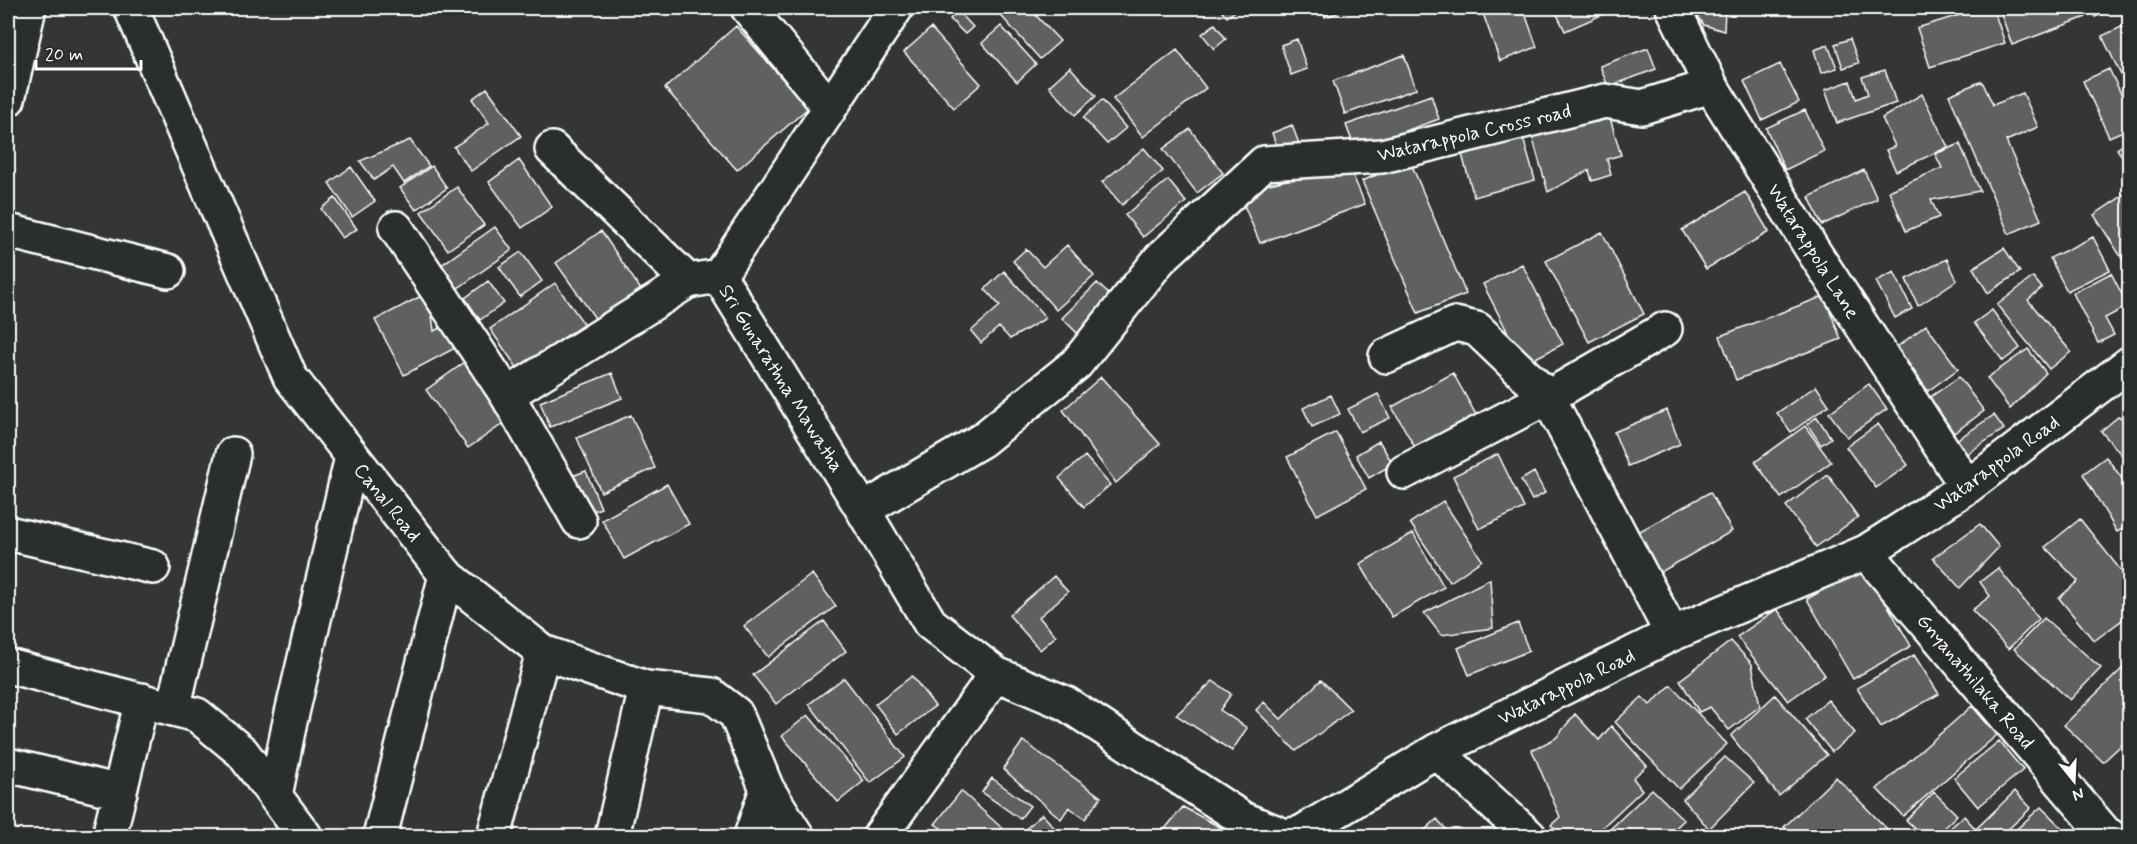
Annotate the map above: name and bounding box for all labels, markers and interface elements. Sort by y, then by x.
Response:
scale bar [36,33,141,71]
text: 20 m [45,43,83,67]
street label: Watarappola Cross road [1375,98,1574,169]
street label: Watarappola Lane [1760,179,1865,325]
street label: Sri Gunarathna Mawatha [712,280,850,478]
street label: Watarappola Road [1928,409,2065,519]
street label: Canal Road [347,458,427,548]
street label: Gnyanathilaka Road [1910,608,2040,756]
street label: Watarappola Road [1494,642,1640,732]
north arrow [2044,751,2104,811]
text: N [2070,782,2086,805]

